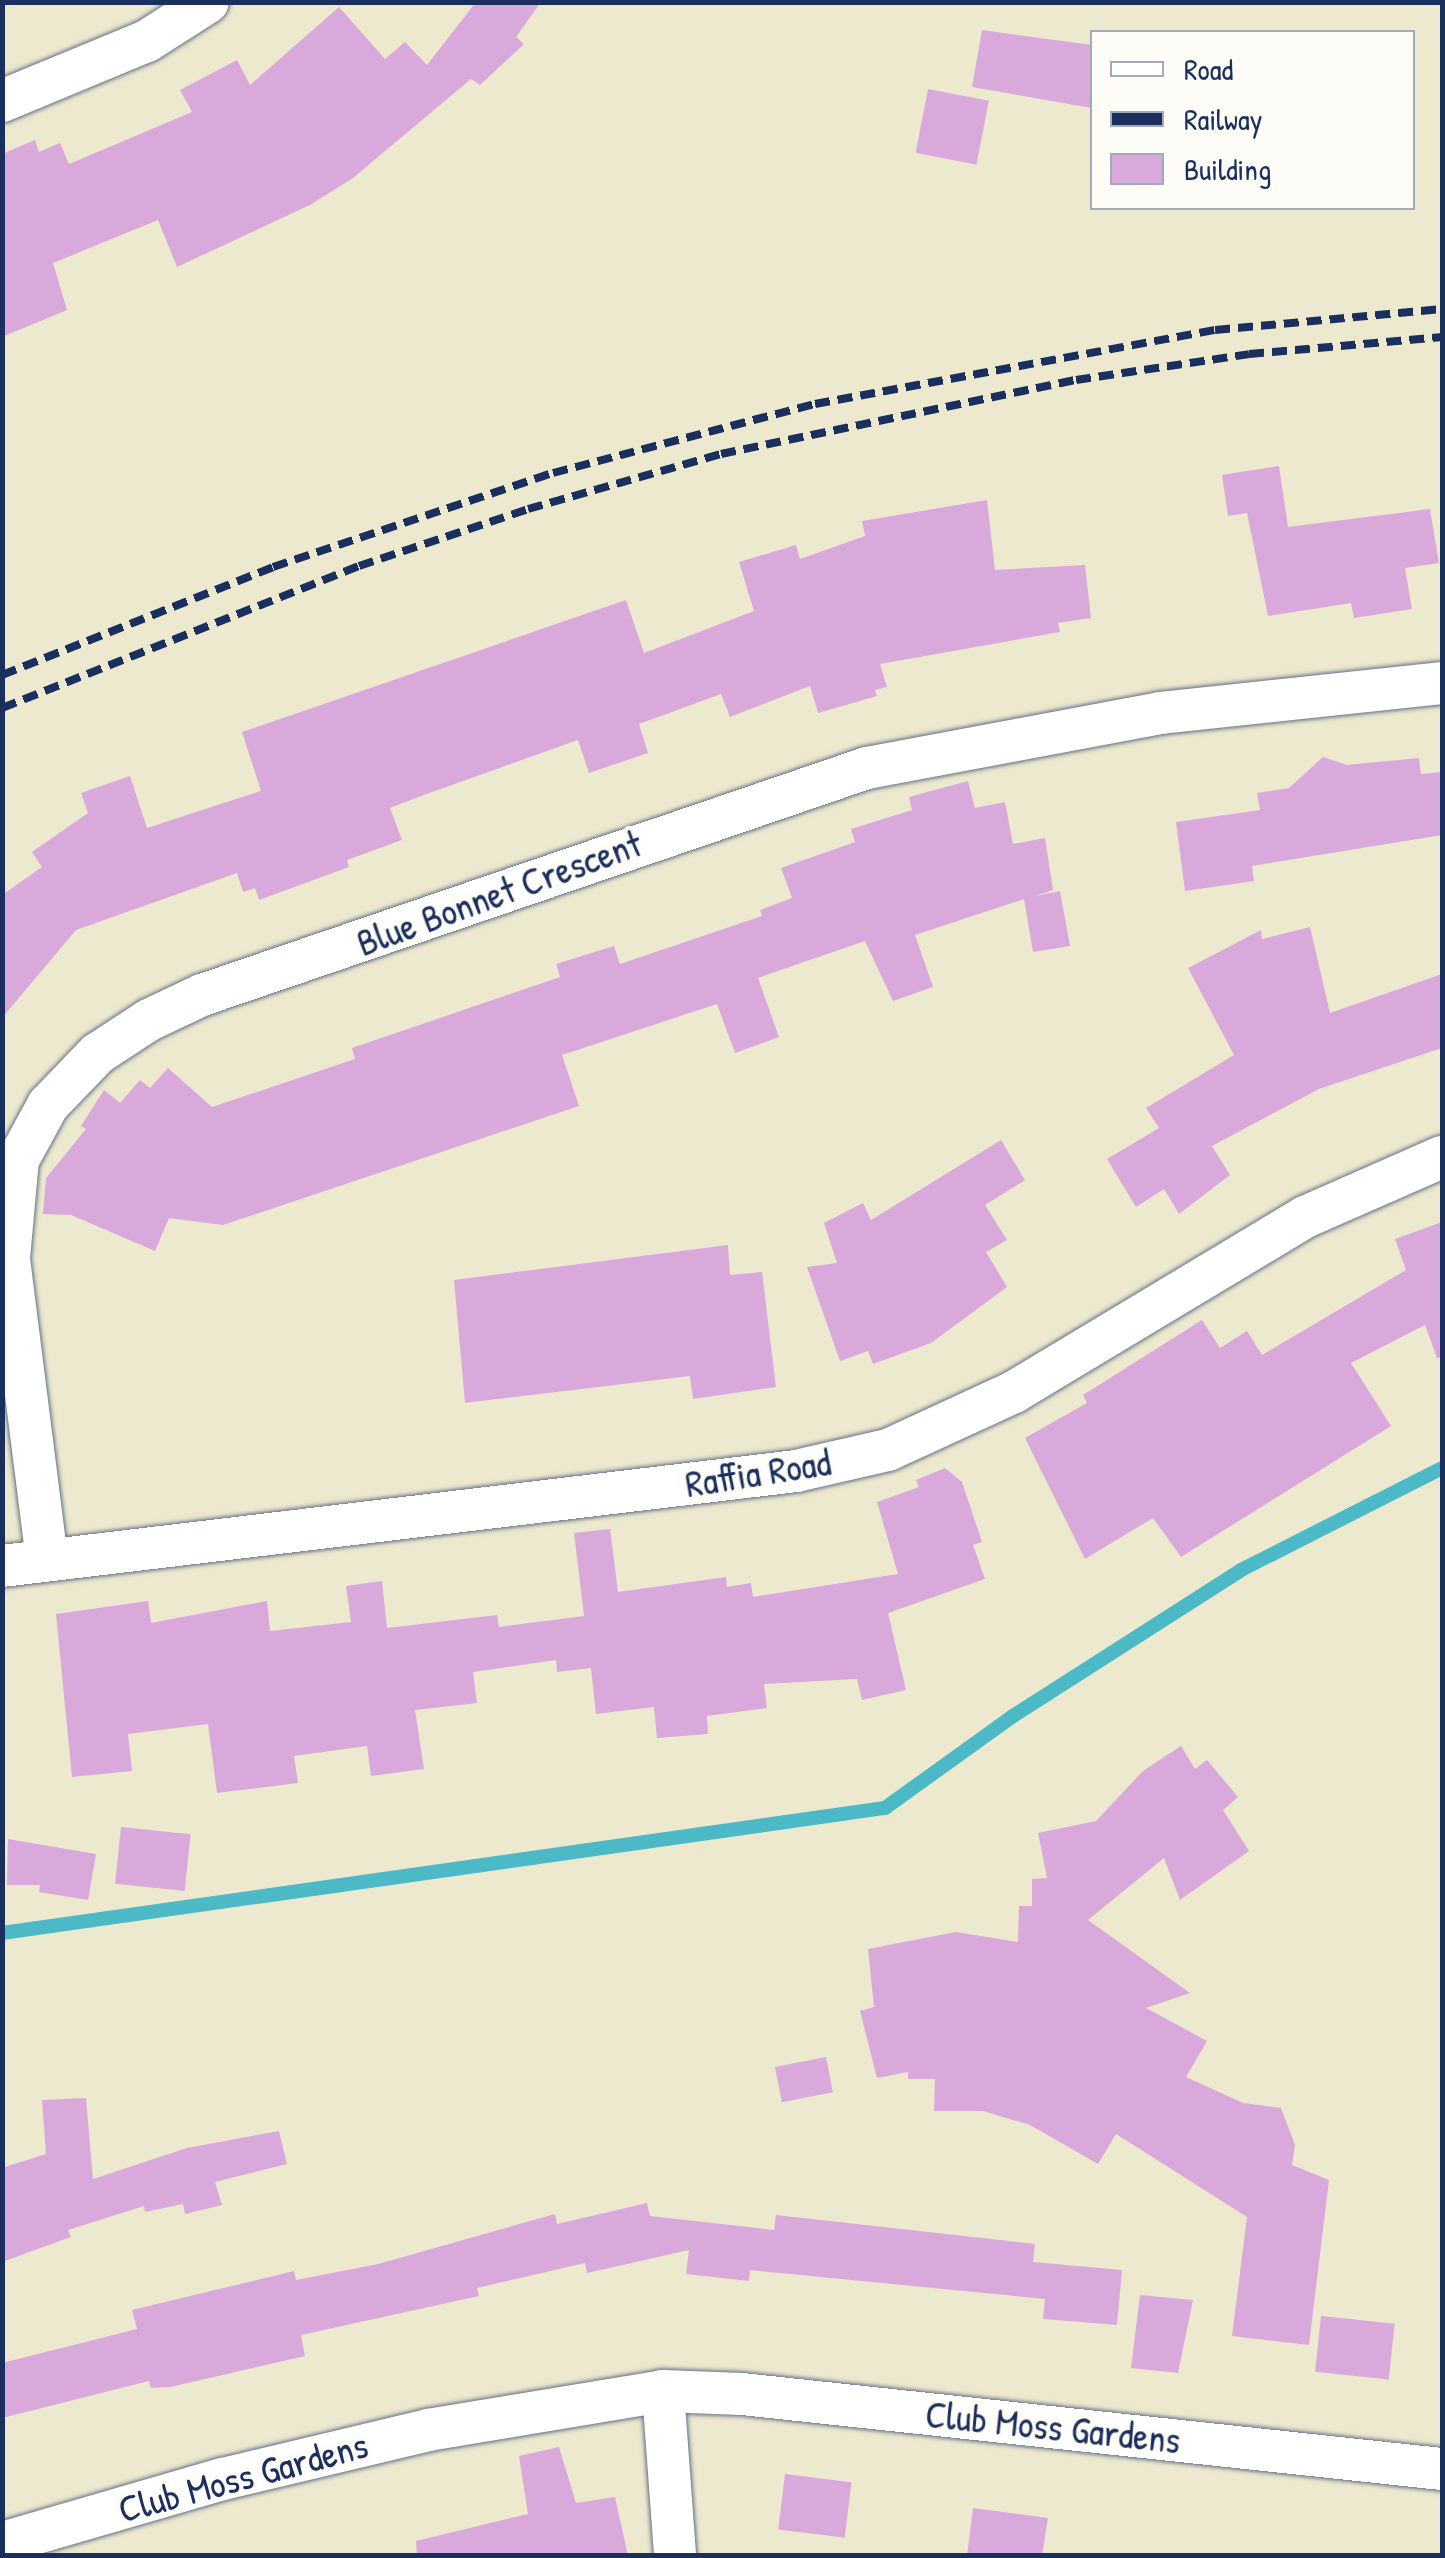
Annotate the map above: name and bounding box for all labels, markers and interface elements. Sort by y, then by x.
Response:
legend [1090,30,1415,210]
text: Road [1184,49,1233,89]
text: Railway [1184,99,1262,139]
text: Building [1184,149,1271,189]
street label: Blue Bonnet Crescent [350,820,648,966]
street label: Raffia Road [682,1439,834,1507]
street label: Club Moss Gardens [923,2391,1183,2463]
street label: Club Moss Gardens [113,2422,373,2532]

